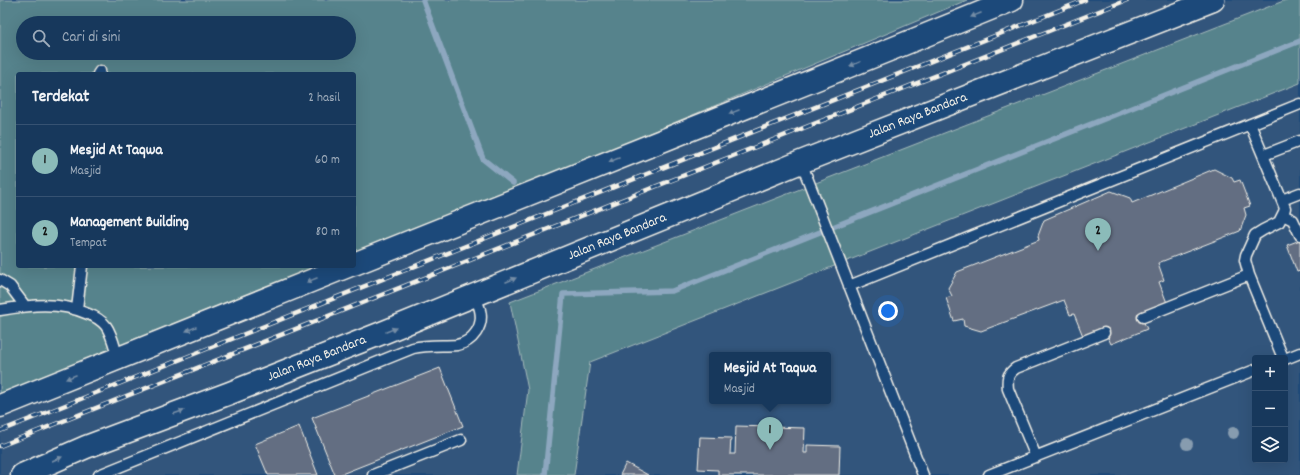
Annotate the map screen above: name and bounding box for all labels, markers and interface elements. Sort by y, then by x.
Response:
one-way arrow [969,12,981,18]
search box [16,16,356,60]
icon: search [30,27,52,49]
text: Cari di sini [62,27,120,49]
one-way arrow [849,61,861,67]
text: Terdekat [32,86,89,110]
street label: Jalan Raya Bandara [865,87,971,145]
text: 2 hasil [308,89,340,108]
one-way arrow [728,109,740,115]
text: Mesjid At Taqwa [70,140,162,162]
text: 1 [44,151,46,170]
text: 60 m [315,151,340,170]
one-way arrow [608,157,619,163]
text: Masjid [70,162,101,181]
street label: Jalan Raya Bandara [565,208,670,266]
text: Management Building [70,212,189,234]
pin: 2 [1085,218,1111,251]
text: 2 [42,223,48,242]
text: 80 m [316,223,340,242]
text: Tempat [70,234,107,253]
one-way arrow [506,277,518,283]
one-way arrow [305,278,317,284]
your location [878,301,898,321]
one-way arrow [185,326,197,332]
one-way arrow [385,326,397,332]
street label: Jalan Raya Bandara [264,330,370,387]
popup [709,352,831,404]
map controls [1252,355,1288,463]
button: + [1252,355,1288,391]
text: Mesjid At Taqwa [724,358,816,380]
one-way arrow [64,375,76,381]
text: Masjid [724,380,755,399]
button: − [1252,391,1288,427]
one-way arrow [173,409,185,415]
pin: 1 [757,417,783,450]
button: layers [1252,427,1288,463]
one-way arrow [52,456,63,462]

